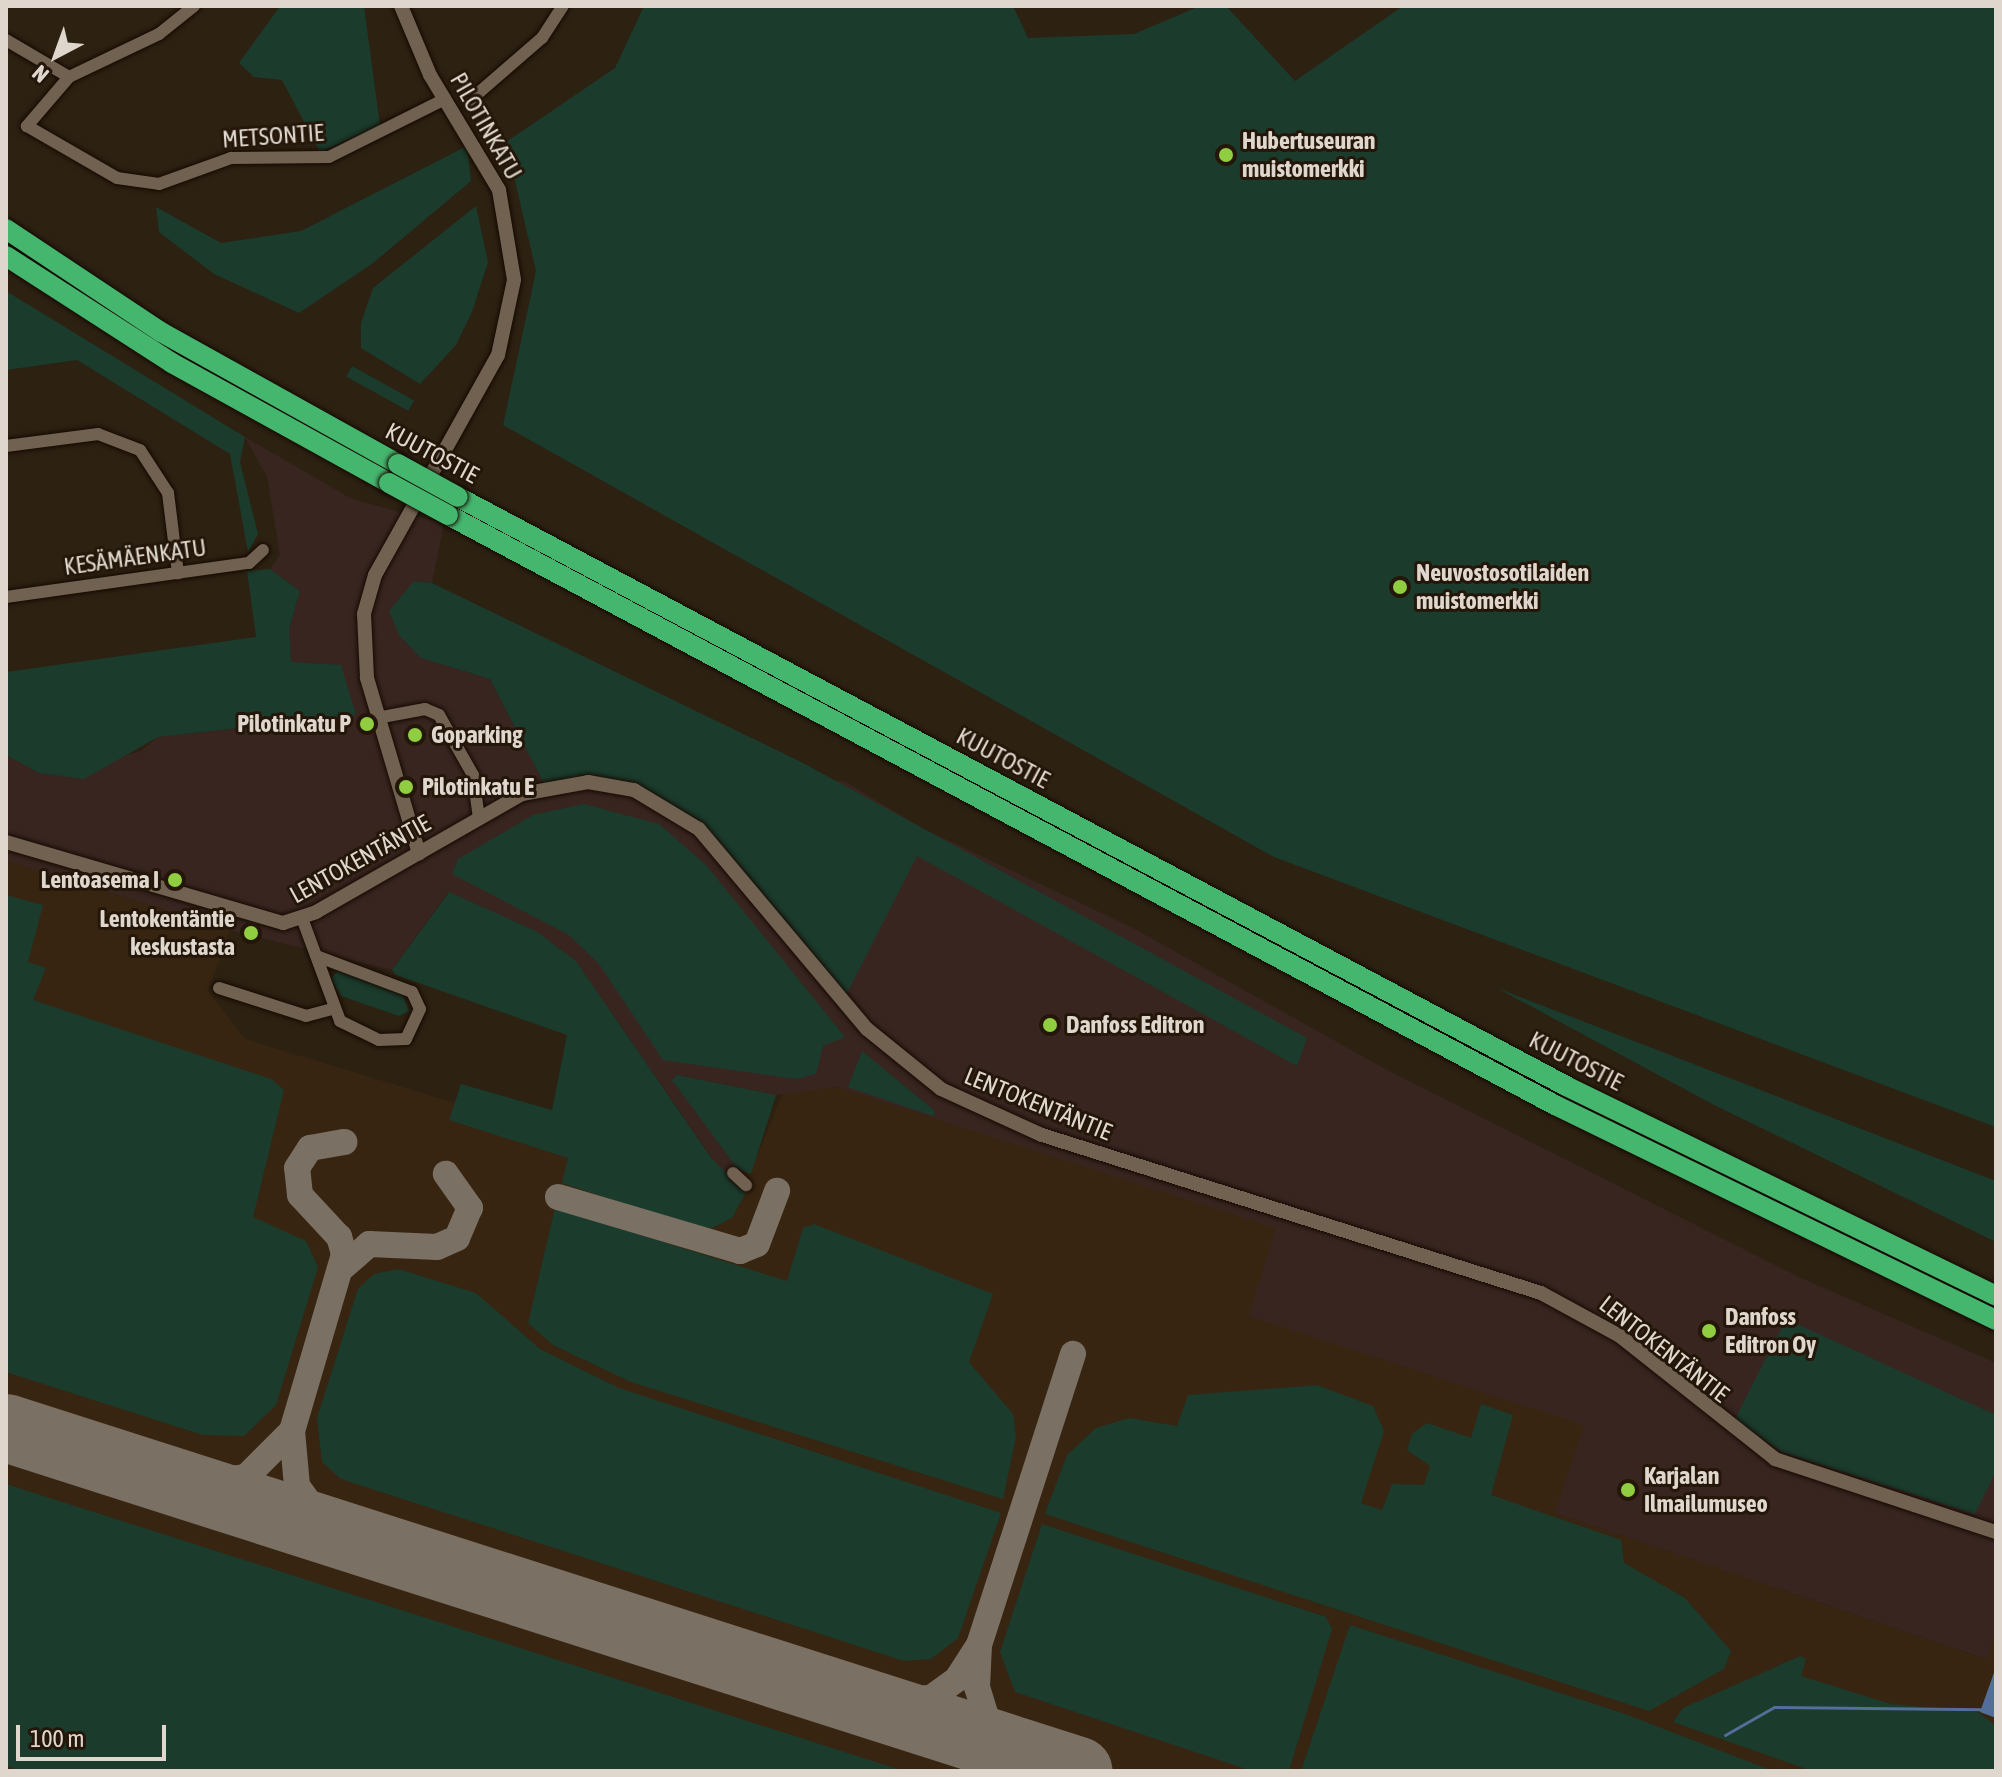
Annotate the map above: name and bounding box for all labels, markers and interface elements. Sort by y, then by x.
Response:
north arrow [16,16,96,96]
text: N [27,60,54,88]
street label: PILOTINKATU [444,68,528,184]
street label: METSONTIE [221,118,325,154]
place label: Hubertuseuran muistomerkki [1242,127,1376,183]
marker: Hubertuseuran muistomerkki [1217,146,1235,164]
street label: KUUTOSTIE [381,417,483,489]
street label: KESÄMÄENKATU [62,533,208,581]
place label: Neuvostosotilaiden muistomerkki [1416,559,1589,615]
marker: Neuvostosotilaiden muistomerkki [1391,578,1409,596]
place label: Pilotinkatu P [237,710,351,738]
marker: Pilotinkatu P [358,715,376,733]
place label: Goparking [431,721,523,749]
street label: KUUTOSTIE [952,722,1054,794]
marker: Goparking [406,726,424,744]
place label: Pilotinkatu E [422,773,534,801]
marker: Pilotinkatu E [397,778,415,796]
street label: LENTOKENTÄNTIE [285,809,435,909]
place label: Lentoasema I [41,866,159,894]
marker: Lentoasema I [166,871,184,889]
place label: Lentokentäntie keskustasta [100,905,235,961]
marker: Lentokentäntie keskustasta [242,924,260,942]
place label: Danfoss Editron [1066,1011,1204,1039]
marker: Danfoss Editron [1041,1016,1059,1034]
street label: KUUTOSTIE [1524,1025,1628,1097]
street label: LENTOKENTÄNTIE [960,1061,1116,1147]
street label: LENTOKENTÄNTIE [1594,1290,1734,1408]
place label: Danfoss Editron Oy [1725,1303,1816,1359]
marker: Danfoss Editron Oy [1700,1322,1718,1340]
place label: Karjalan Ilmailumuseo [1644,1462,1768,1518]
marker: Karjalan Ilmailumuseo [1619,1481,1637,1499]
scale bar [20,1709,170,1759]
text: 100 m [30,1725,84,1752]

